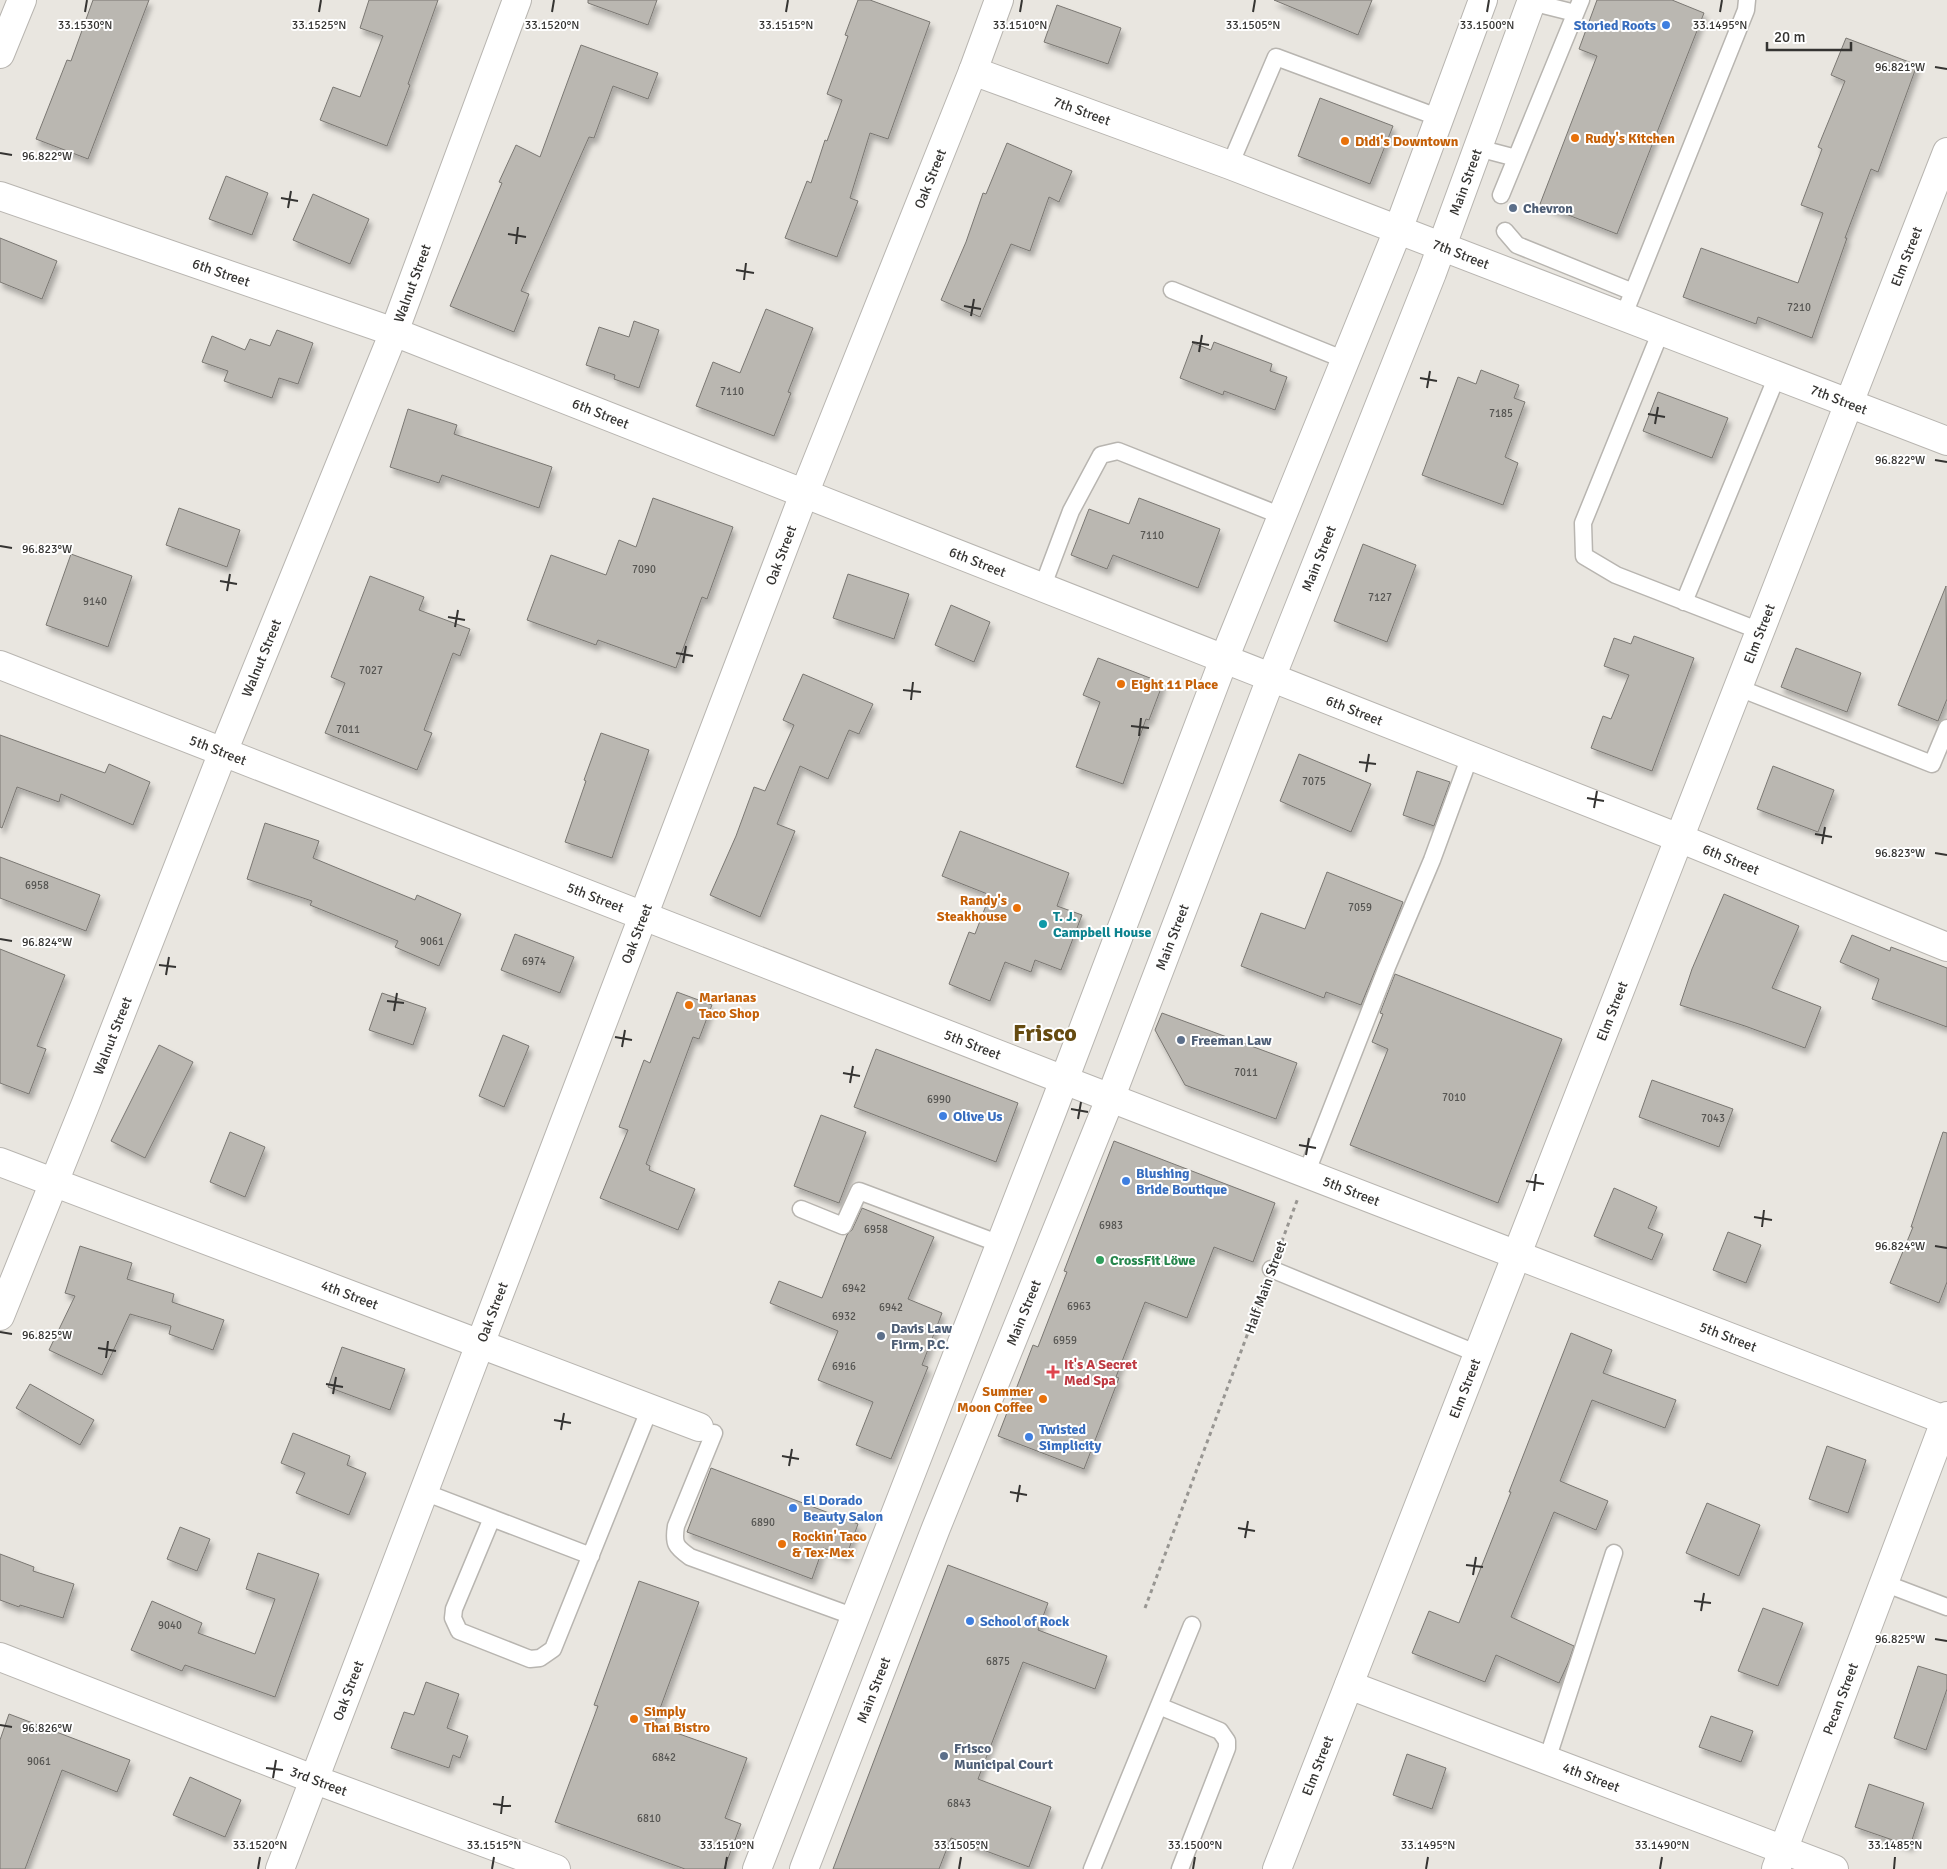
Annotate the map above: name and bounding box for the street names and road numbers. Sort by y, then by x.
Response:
street label: 7th Street [1051,93,1113,130]
street label: Oak Street [911,146,950,211]
street label: Main Street [1446,147,1486,218]
street label: Elm Street [1887,224,1926,289]
street label: 7th Street [1430,236,1492,273]
street label: Walnut Street [390,242,435,325]
street label: 6th Street [190,255,252,291]
street label: 7th Street [1808,381,1870,419]
street label: 6th Street [570,395,632,433]
street label: Oak Street [762,523,800,588]
street label: Main Street [1298,523,1340,594]
street label: 6th Street [947,543,1008,581]
street label: Elm Street [1740,601,1779,666]
street label: Walnut Street [238,617,285,700]
street label: 6th Street [1323,692,1385,730]
street label: 5th Street [187,732,249,769]
street label: 6th Street [1700,840,1762,879]
street label: 5th Street [564,879,626,916]
street label: Oak Street [618,901,656,966]
street label: Main Street [1152,902,1193,973]
street label: Elm Street [1593,979,1632,1044]
street label: Walnut Street [90,994,136,1077]
street label: 5th Street [942,1026,1003,1064]
street label: 5th Street [1320,1173,1382,1210]
street label: Half Main Street [1241,1238,1290,1336]
street label: 4th Street [319,1277,381,1314]
street label: Main Street [1003,1277,1045,1348]
street label: Oak Street [474,1280,512,1345]
street label: 5th Street [1697,1318,1759,1356]
street label: Elm Street [1446,1356,1484,1421]
street label: Main Street [853,1655,894,1726]
street label: Oak Street [329,1658,368,1723]
street label: Pecan Street [1819,1660,1862,1737]
street label: Elm Street [1298,1733,1337,1798]
street label: 4th Street [1560,1759,1622,1796]
street label: 3rd Street [288,1763,350,1800]

